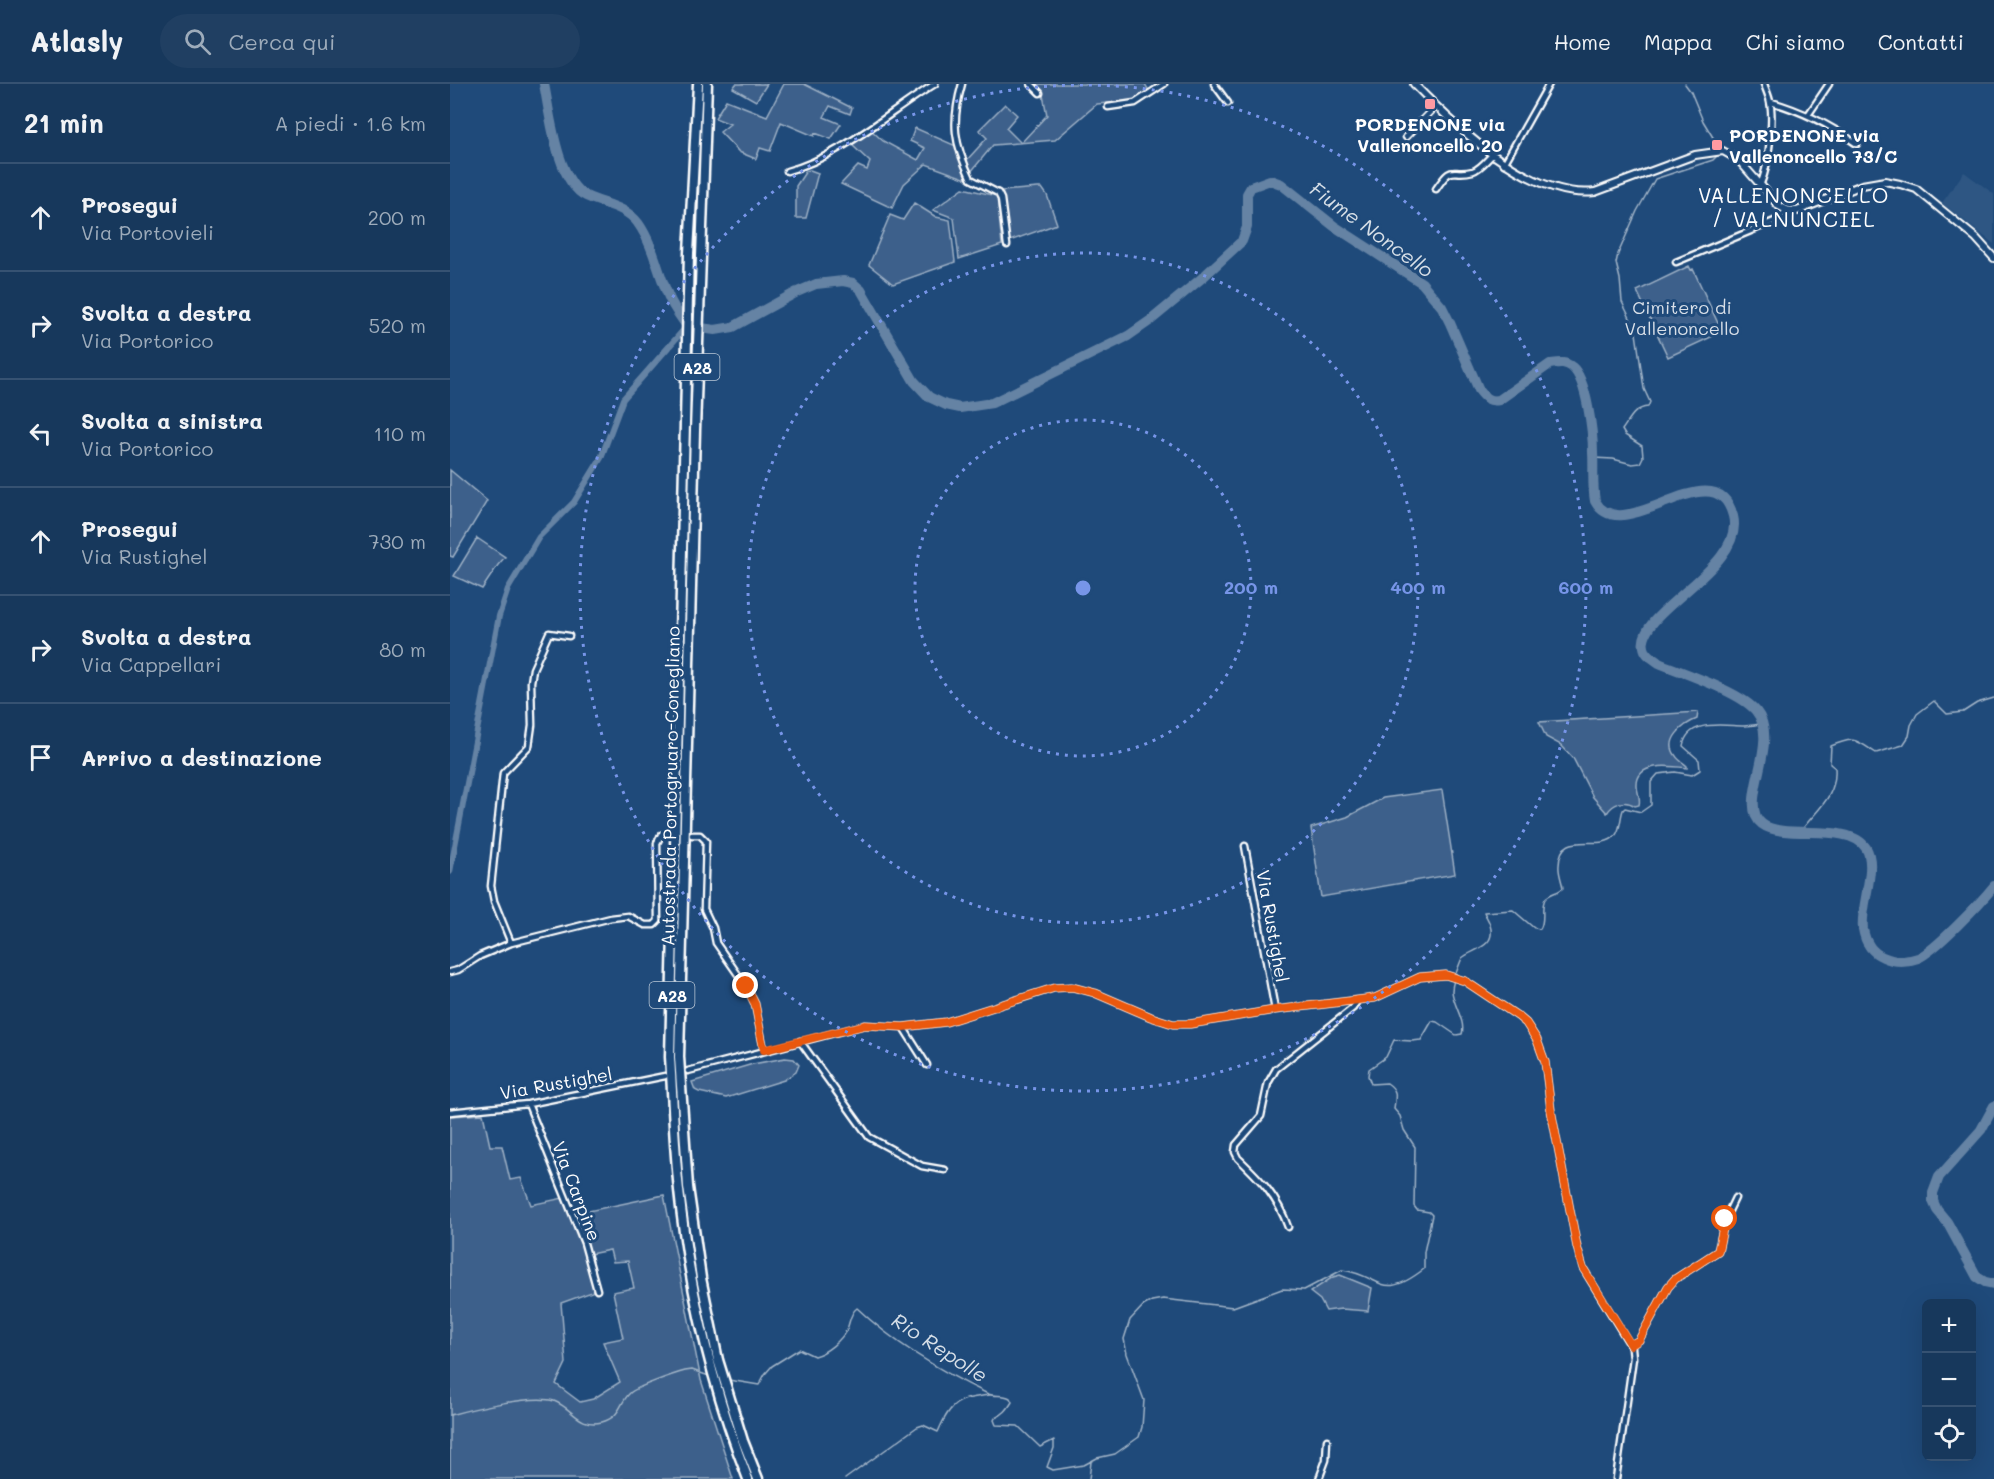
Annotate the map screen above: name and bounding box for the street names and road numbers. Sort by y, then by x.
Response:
road number: A28 [674,354,720,380]
street label: Autostrada Portogruaro-Conegliano [655,625,685,946]
street label: Via Rustighel [1251,868,1295,984]
road number: A28 [650,982,694,1008]
street label: Via Rustighel [498,1061,614,1105]
street label: Via Carpine [547,1138,607,1244]

